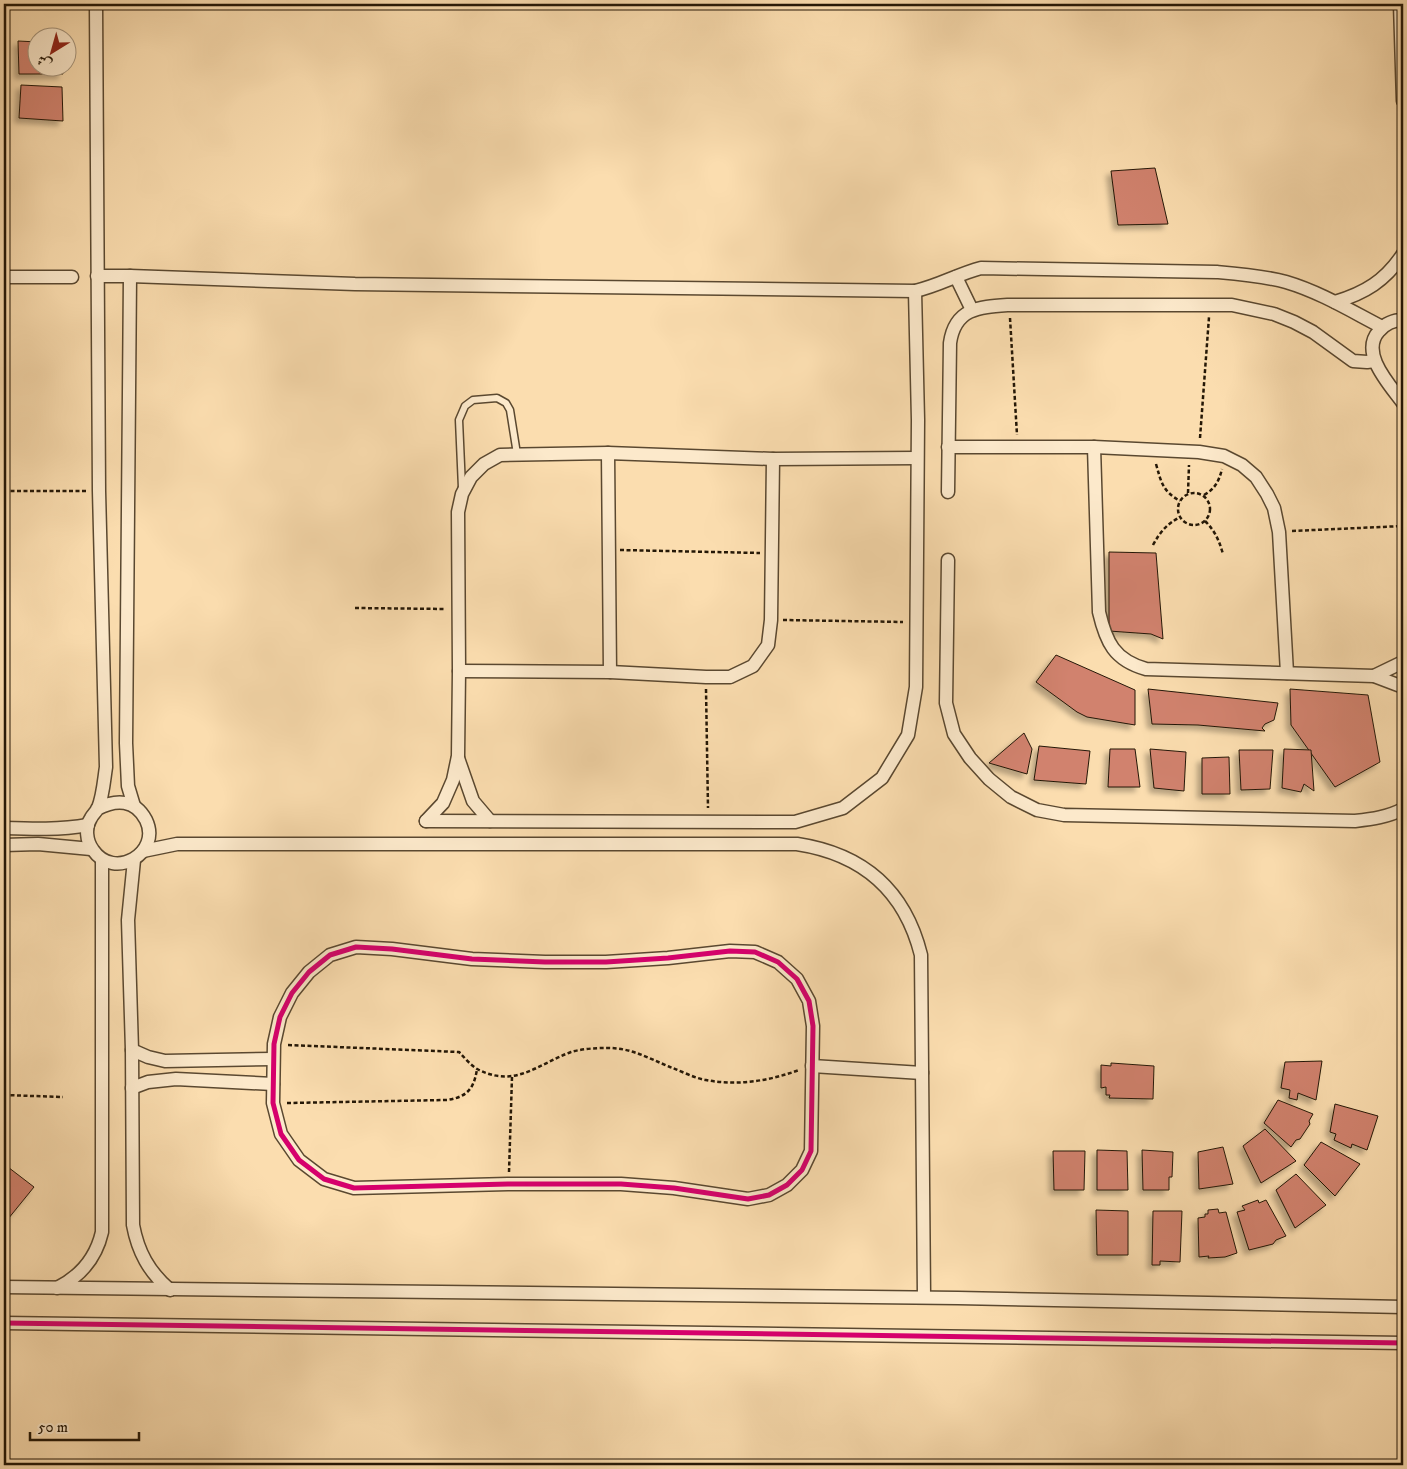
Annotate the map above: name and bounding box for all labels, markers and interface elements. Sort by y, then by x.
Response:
north arrow [28,28,78,78]
text: ش [34,50,56,73]
scale bar [30,1409,139,1441]
text: 50 m [38,1418,68,1437]

